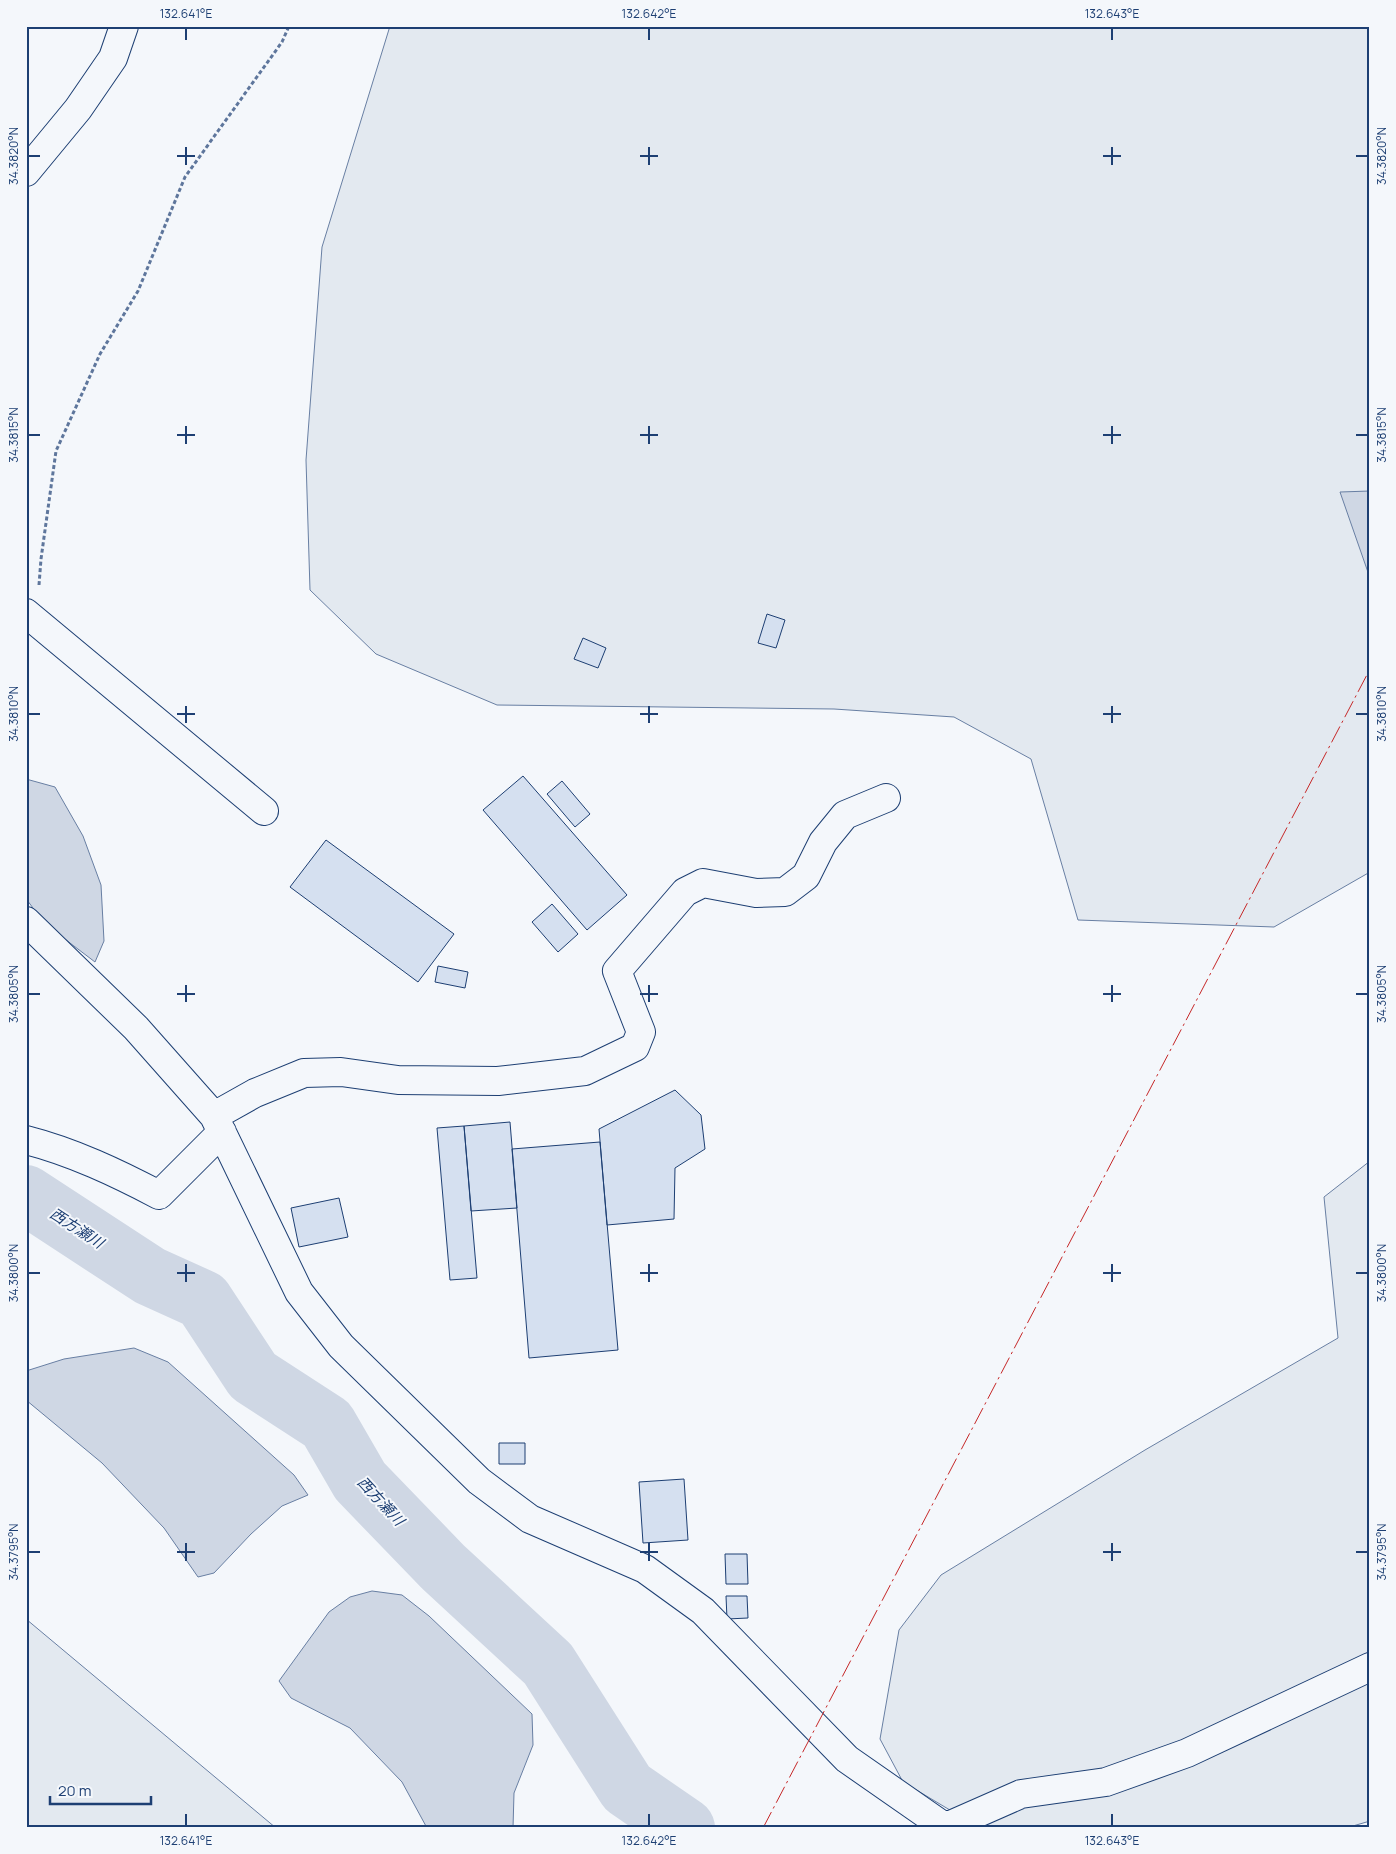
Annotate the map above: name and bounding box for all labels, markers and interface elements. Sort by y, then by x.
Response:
text: 132.641°E [160,5,212,22]
text: 132.642°E [622,5,677,22]
text: 132.643°E [1085,5,1139,22]
text: 34.3820°N [5,127,22,185]
text: 34.3820°N [1373,127,1390,185]
text: 34.3815°N [5,407,22,463]
text: 34.3815°N [1373,407,1390,463]
text: 34.3810°N [5,686,22,742]
text: 34.3810°N [1373,686,1390,742]
text: 34.3805°N [5,965,22,1023]
text: 34.3805°N [1373,965,1390,1023]
water label: 西方瀬川 [46,1203,110,1254]
text: 34.3800°N [5,1244,22,1302]
text: 34.3800°N [1373,1244,1390,1302]
water label: 西方瀬川 [353,1472,410,1532]
text: 34.3795°N [5,1523,22,1581]
text: 34.3795°N [1373,1523,1390,1581]
scale bar [50,1774,151,1806]
text: 20 m [58,1780,91,1801]
text: 132.641°E [160,1832,212,1849]
text: 132.642°E [622,1832,677,1849]
text: 132.643°E [1085,1832,1139,1849]

